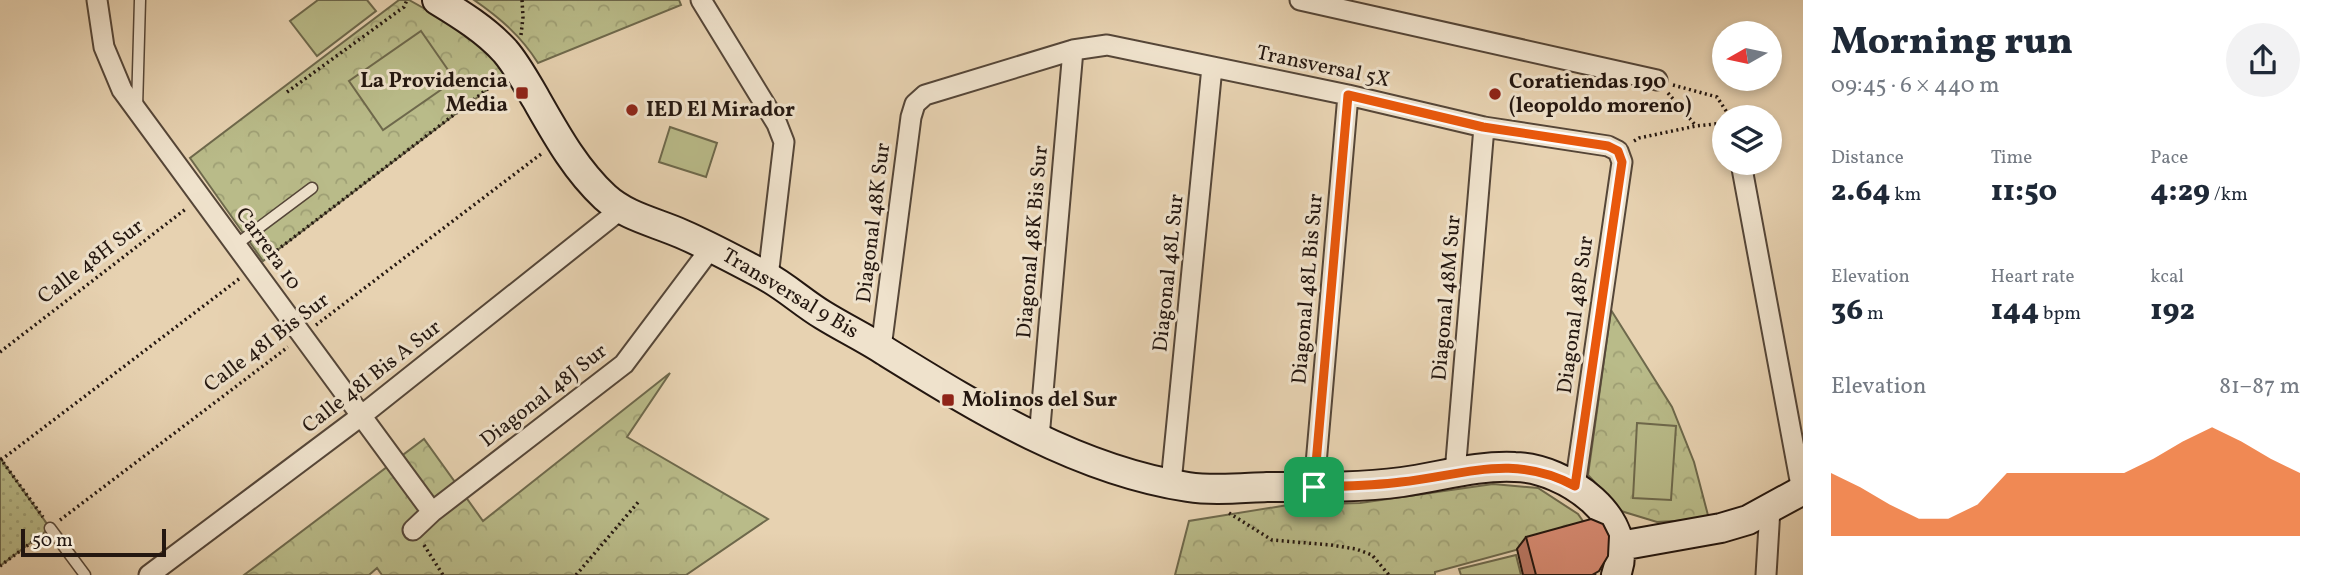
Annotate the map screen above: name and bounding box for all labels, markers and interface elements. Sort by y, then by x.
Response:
text: Morning run [1831,17,2073,70]
north arrow [1712,21,1782,91]
map controls [1712,21,1782,175]
button: share [2226,23,2300,97]
street label: Transversal 5X [1254,39,1392,95]
place label: La Providencia Media [360,67,508,120]
place label: Coratiendas 190 (leopoldo moreno) [1509,68,1692,121]
text: 09:45 · 6 × 440 m [1831,70,2000,102]
marker: La Providencia Media [514,85,530,101]
marker: Coratiendas 190 (leopoldo moreno) [1487,86,1503,102]
place label: IED El Mirador [646,96,795,125]
marker: IED El Mirador [624,102,640,118]
button: layers [1712,105,1782,175]
street label: Diagonal 48K Sur [850,141,898,305]
street label: Diagonal 48K Bis Sur [1010,144,1056,340]
text: Distance [1831,145,1904,171]
text: Time [1991,145,2032,171]
text: Pace [2150,145,2188,171]
text: 2.64 [1831,171,1890,213]
text: 11:50 [1991,171,2057,213]
text: 4:29 [2150,171,2210,213]
text: km [1890,182,1921,208]
text: /km [2210,182,2248,208]
street label: Diagonal 48L Sur [1146,192,1192,353]
street label: Diagonal 48L Bis Sur [1285,192,1331,385]
street label: Carrera 10 [228,202,308,296]
street label: Calle 48H Sur [32,212,150,311]
street label: Diagonal 48M Sur [1425,214,1469,382]
street label: Diagonal 48P Sur [1551,234,1601,396]
street label: Transversal 9 Bis [716,242,864,346]
text: Elevation [1831,264,1910,290]
text: Heart rate [1991,264,2075,290]
text: kcal [2150,264,2184,290]
street label: Calle 48I Bis Sur [198,286,336,400]
text: 36 [1831,290,1863,332]
text: 144 [1991,290,2039,332]
text: 192 [2150,290,2195,332]
text: m [1863,301,1884,327]
text: bpm [2039,301,2081,327]
street label: Calle 48I Bis A Sur [296,313,448,440]
street label: Diagonal 48J Sur [475,337,614,455]
text: Elevation [1831,371,1927,403]
text: 81–87 m [2219,371,2300,403]
place label: Molinos del Sur [962,386,1117,415]
marker: Molinos del Sur [940,392,956,408]
pin [1284,457,1344,517]
icon: arrive [1295,468,1333,506]
scale bar [21,526,166,558]
text: 50 m [32,528,73,554]

